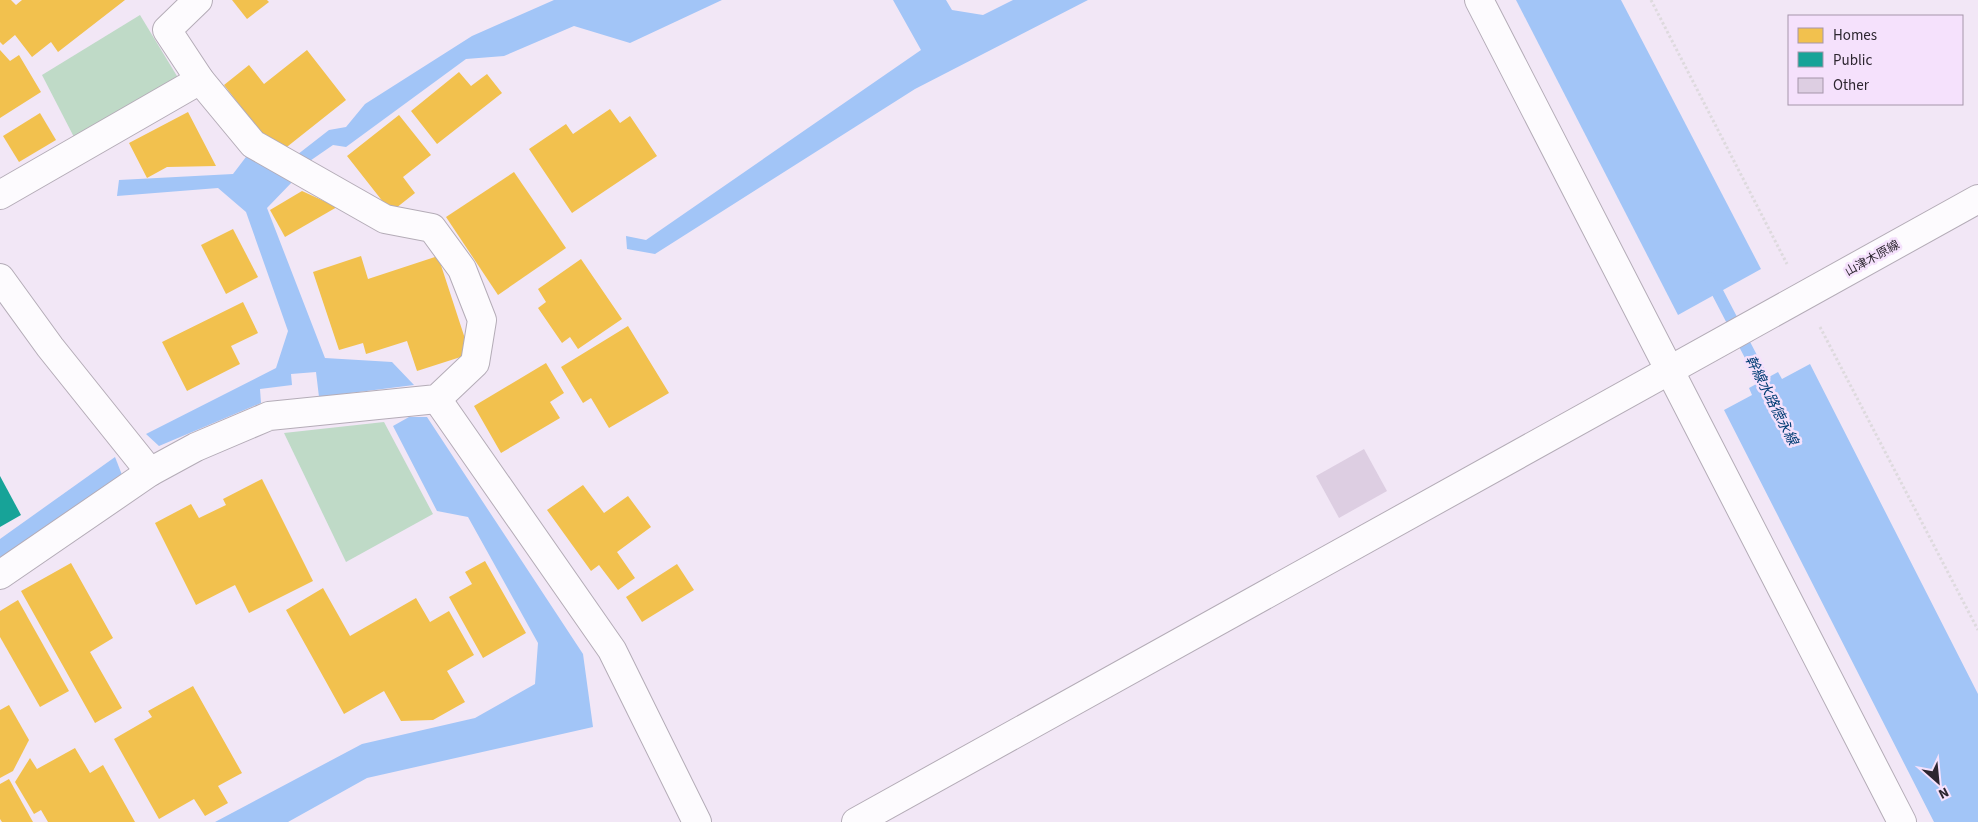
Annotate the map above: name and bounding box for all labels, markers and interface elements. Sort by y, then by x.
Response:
legend [1788,15,1963,105]
text: Homes [1833,25,1877,46]
text: Public [1833,50,1872,71]
text: Other [1833,75,1870,96]
street label: 山津木原線 [1842,236,1903,280]
water label: 幹線水路徳永線 [1740,352,1803,450]
north arrow [1913,757,1963,807]
text: N [1935,782,1952,804]

